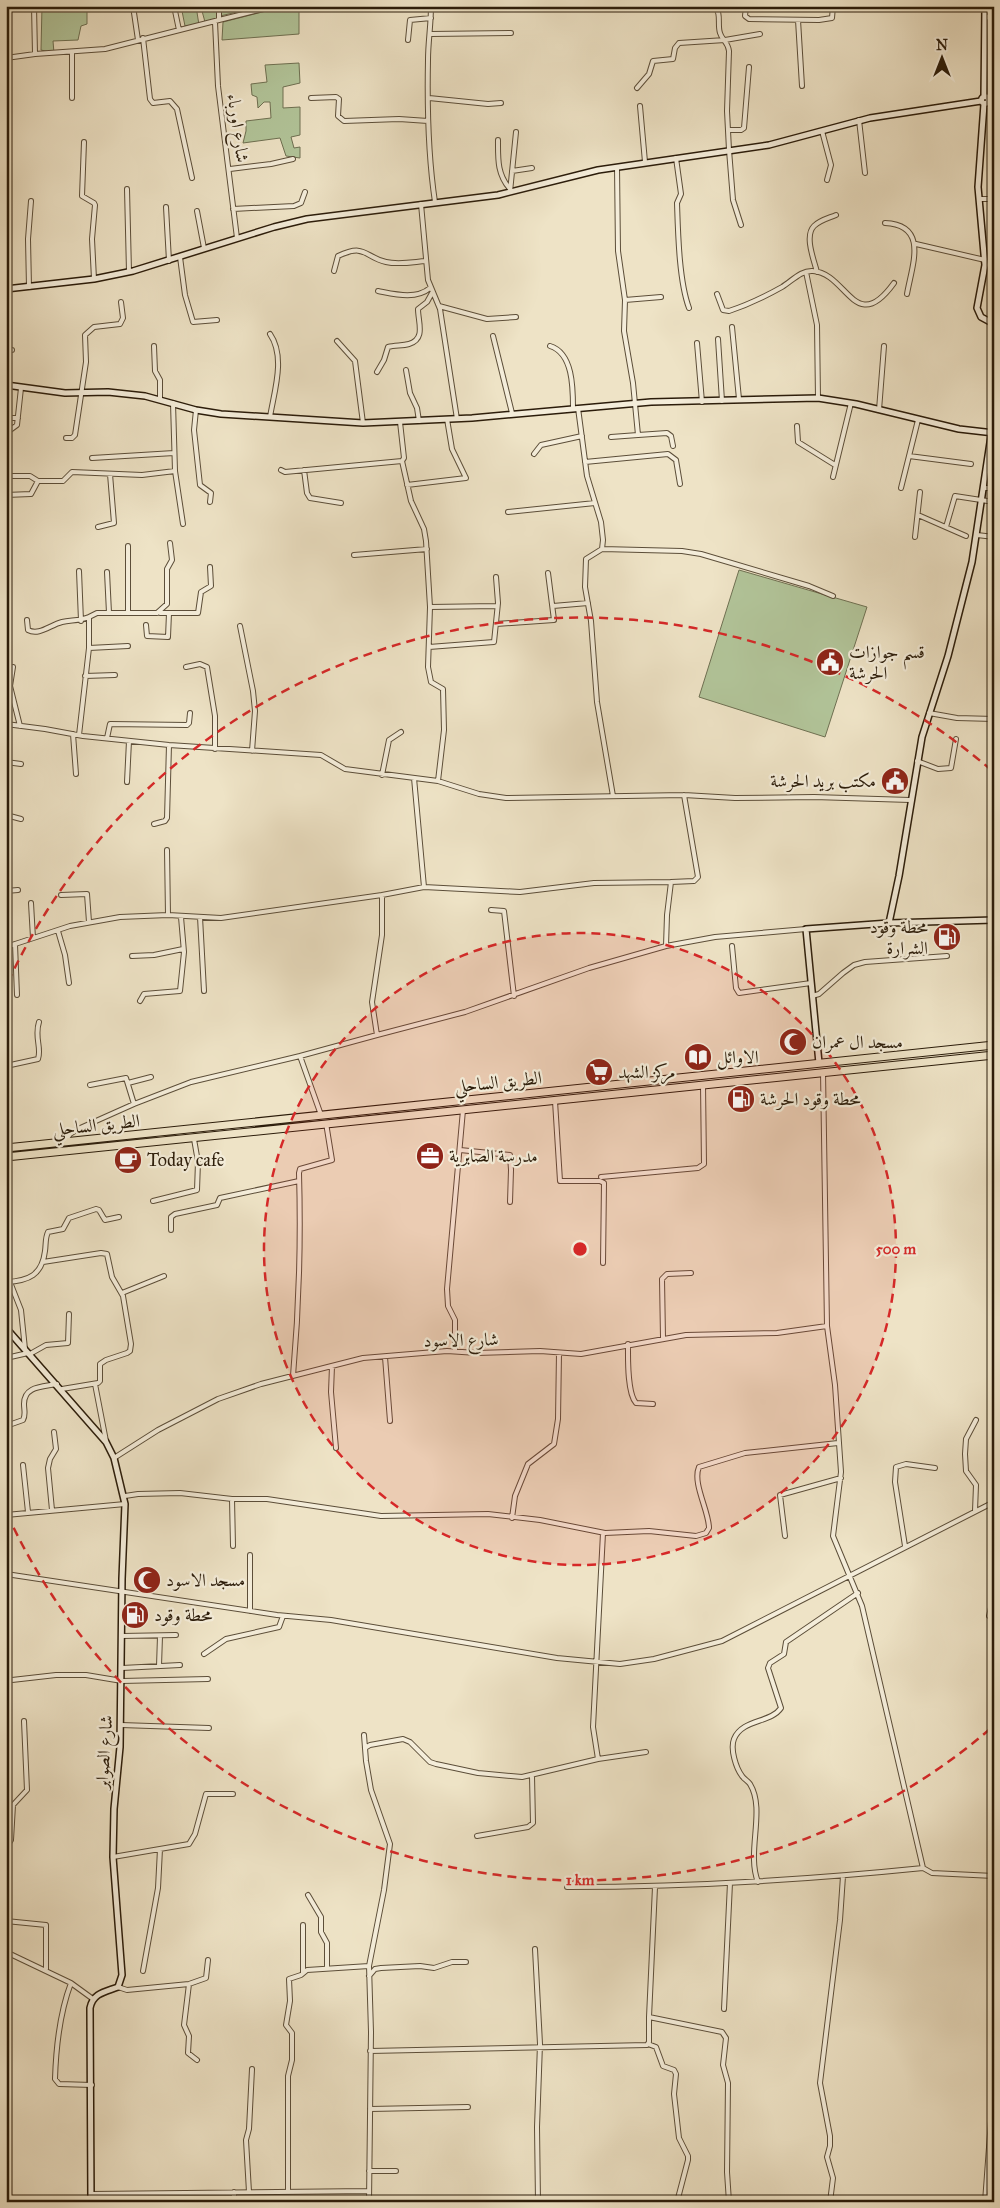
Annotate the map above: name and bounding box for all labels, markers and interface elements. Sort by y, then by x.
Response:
north arrow [918,32,968,82]
text: N [936,37,948,54]
street label: شارع اورباء [218,92,254,164]
place label: قسم جوازات الحرشة [849,641,925,685]
public building icon: قسم جوازات الحرشة [815,647,845,677]
public building icon: مكتب بريد الحرشة [880,766,910,796]
place label: مكتب بريد الحرشة [770,770,876,793]
place label: محطة وقود الشرارة [870,916,928,960]
fuel station icon: محطة وقود الشرارة [932,922,962,952]
mosque icon: مسجد ال عمران [778,1027,808,1057]
place label: مسجد ال عمران [812,1031,903,1054]
library icon: الاوائل [683,1042,713,1072]
place label: الاوائل [717,1046,759,1070]
supermarket icon: مركز الشهد [584,1057,614,1087]
place label: مركز الشهد [618,1061,675,1085]
street label: الطريق الساحلي [453,1066,544,1103]
fuel station icon: محطة وقود الحرشة [726,1084,756,1114]
place label: محطة وقود الحرشة [760,1088,861,1111]
street label: الطريق الساحلي [51,1109,142,1146]
office icon: مدرسة الصابرية [415,1141,445,1171]
cafe icon: Today cafe [113,1145,143,1175]
place label: مدرسة الصابرية [449,1145,538,1167]
place label: Today cafe [147,1149,224,1171]
centre of rings [571,1240,589,1258]
text: 500 m [876,1240,917,1258]
street label: شارع الاسود [423,1328,499,1356]
mosque icon: مسجد الاسود [132,1565,162,1595]
place label: مسجد الاسود [166,1569,245,1591]
fuel station icon: محطة وقود [120,1600,150,1630]
place label: محطة وقود [154,1604,212,1626]
street label: شارع الصوابر [90,1714,122,1792]
text: 1 km [566,1871,595,1889]

